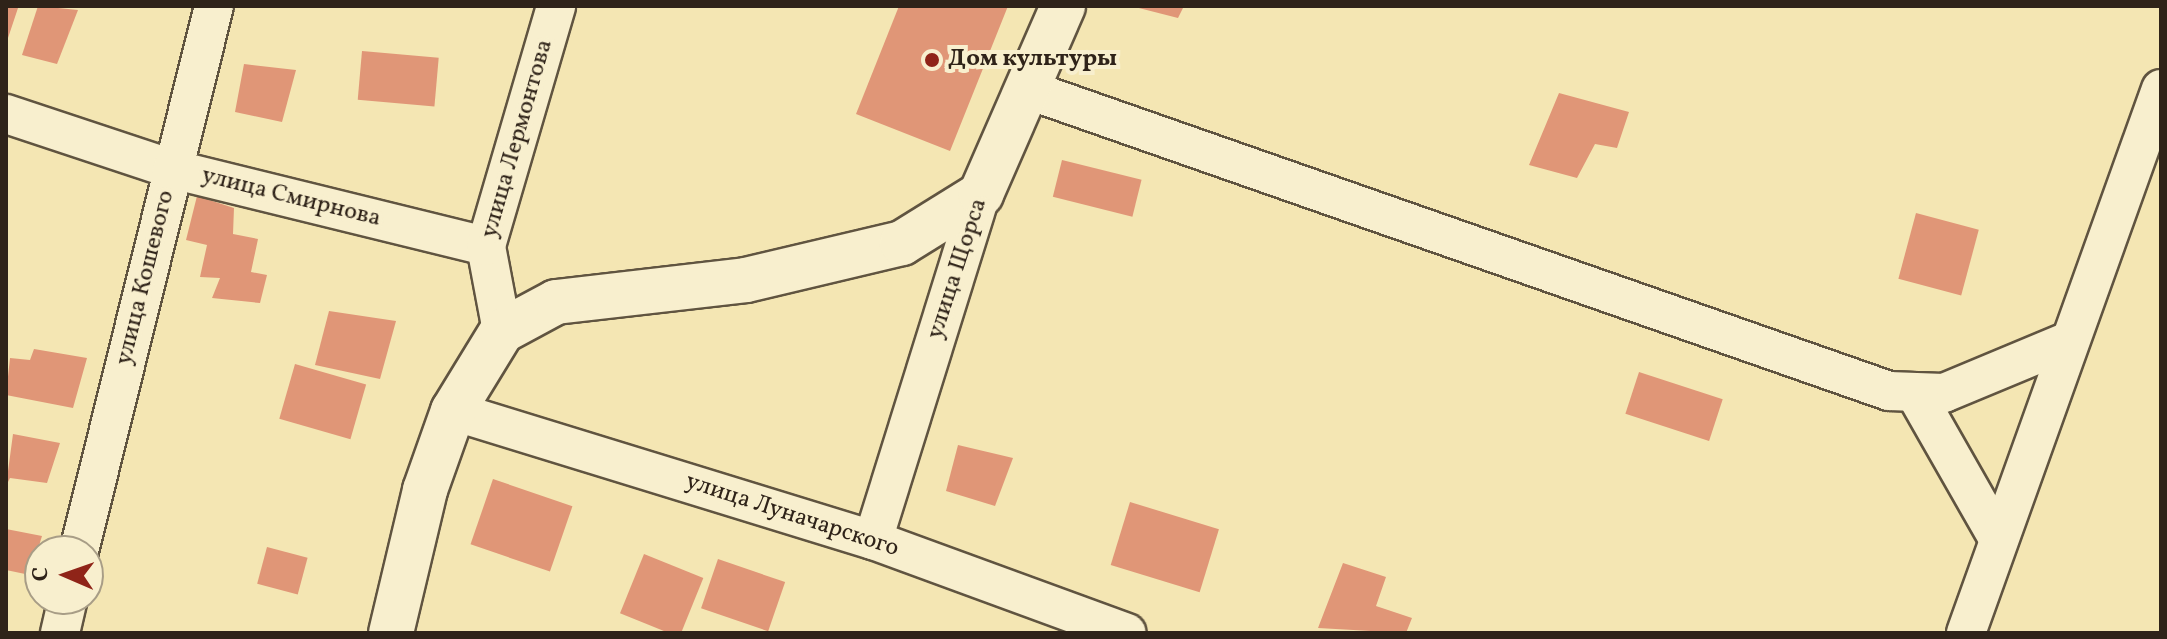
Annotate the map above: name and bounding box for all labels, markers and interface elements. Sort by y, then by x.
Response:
street label: улица Лермонтова [476,36,560,242]
place label: Дом культуры [948,46,1117,74]
marker: Дом культуры [923,51,941,69]
street label: улица Смирнова [198,162,384,234]
street label: улица Кошевого [110,188,182,368]
street label: улица Щорса [922,195,994,343]
street label: улица Луначарского [682,468,902,564]
north arrow [24,535,104,615]
text: С [26,567,57,582]

